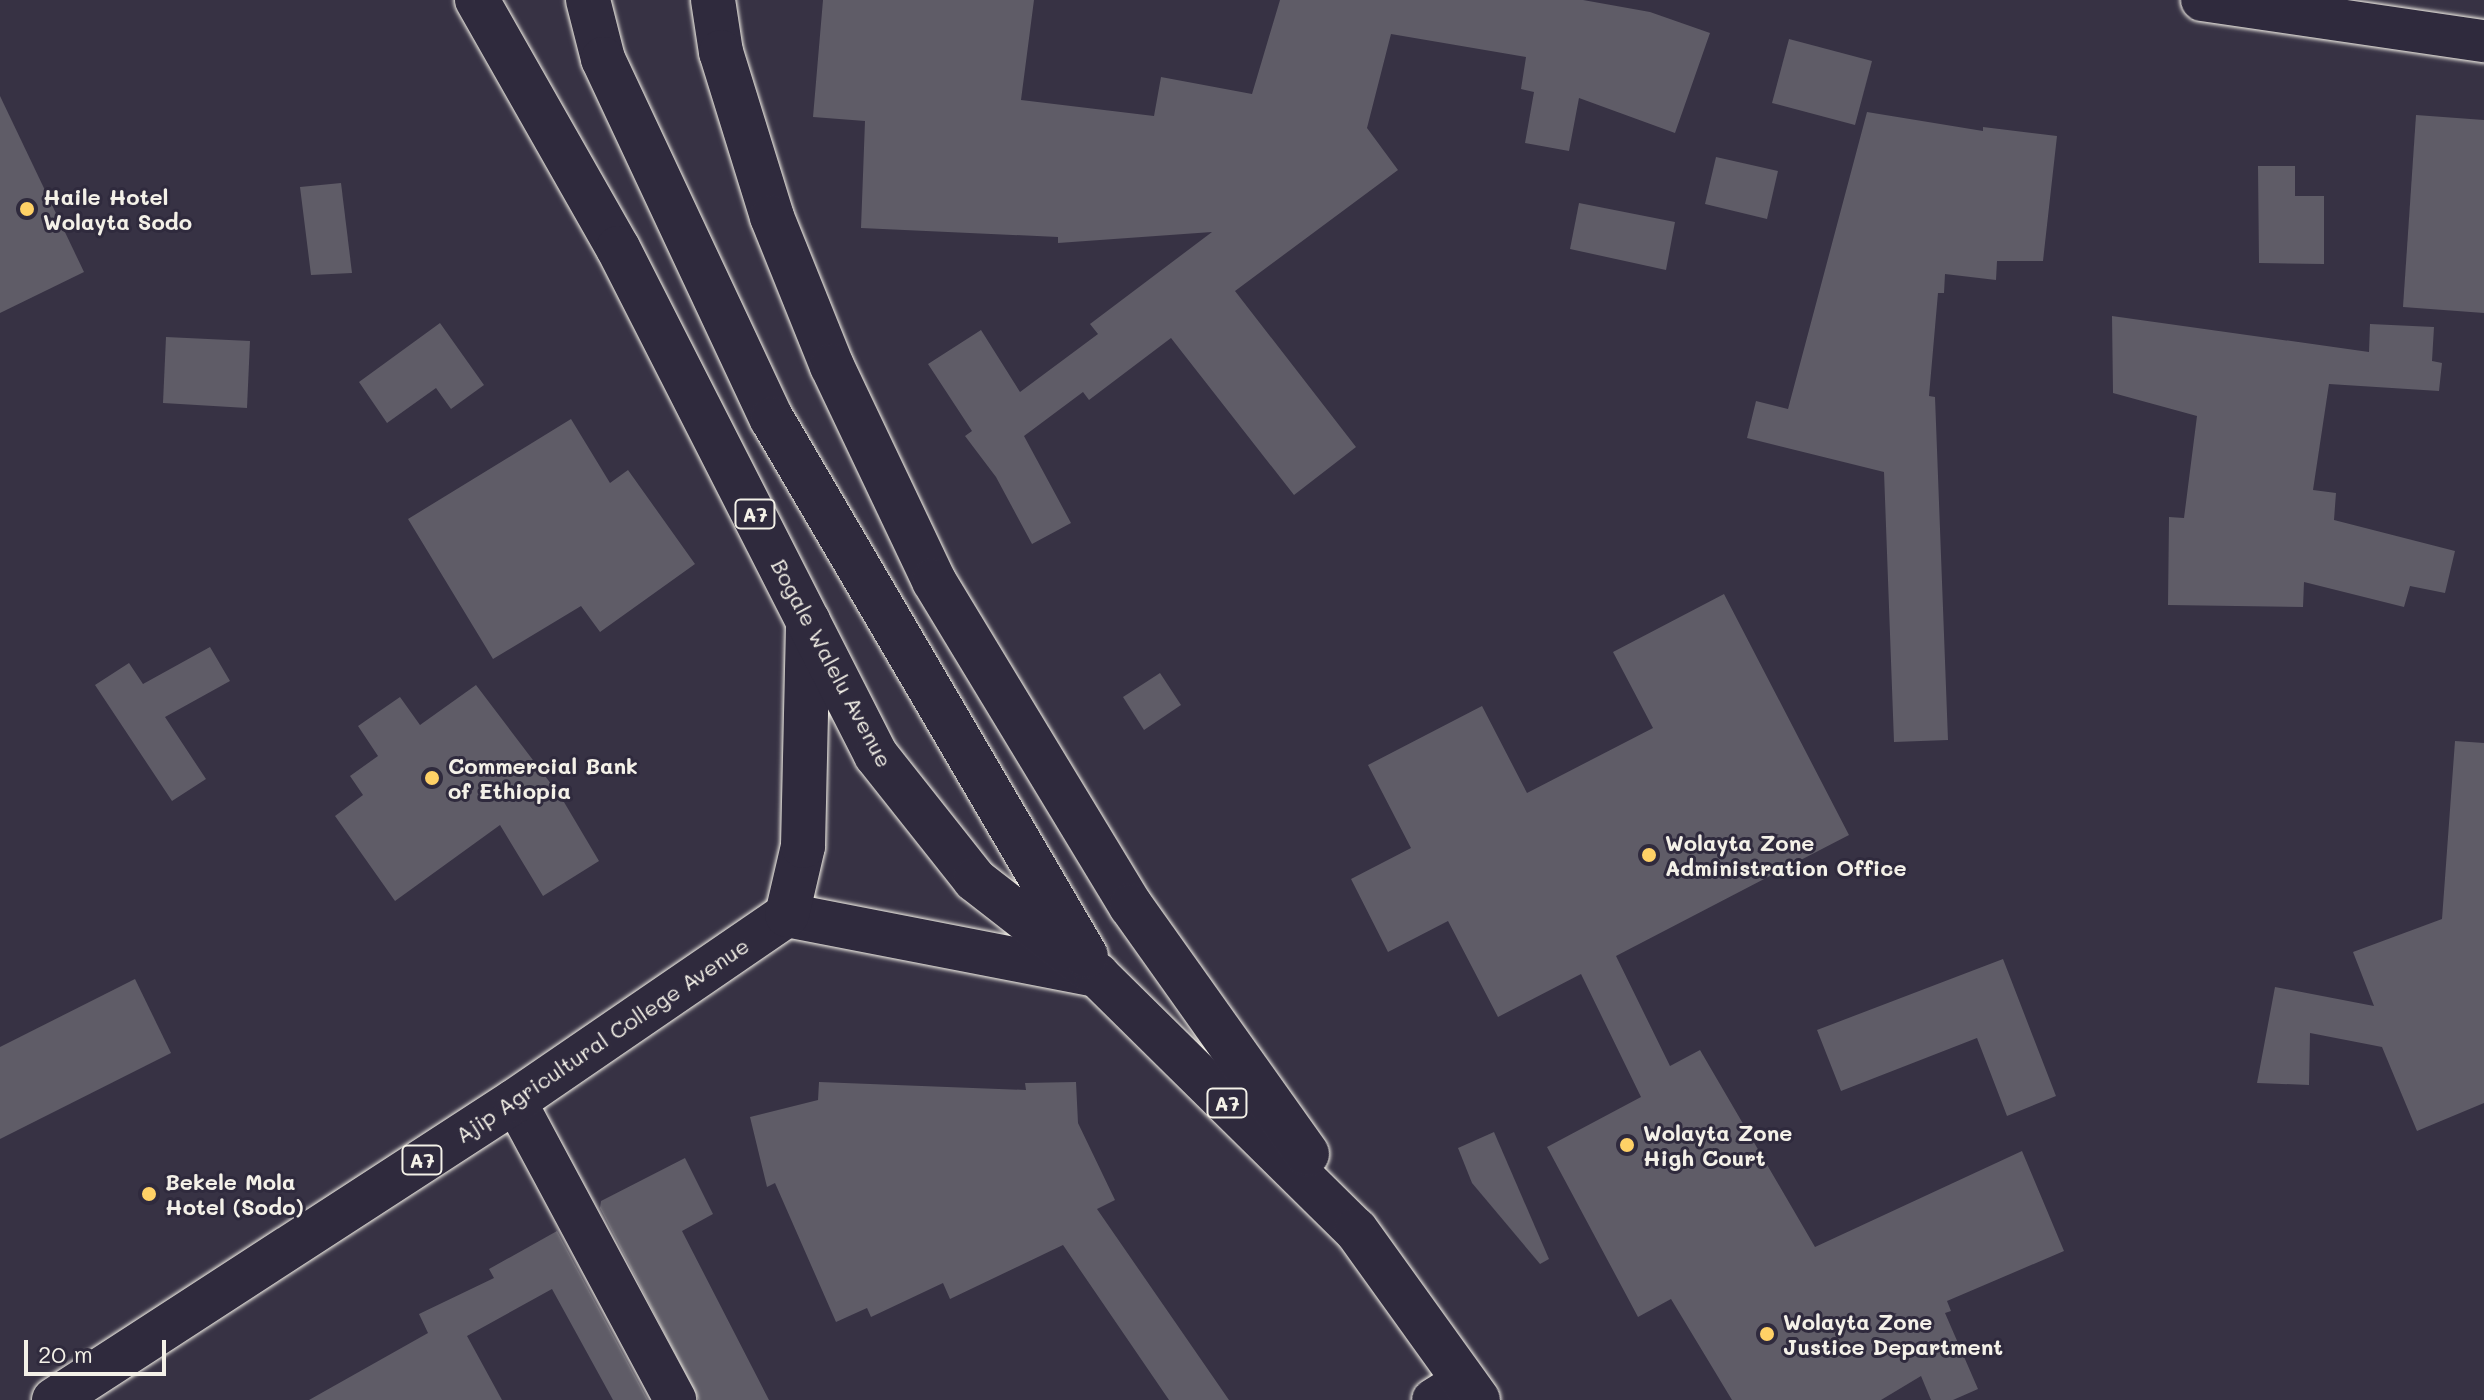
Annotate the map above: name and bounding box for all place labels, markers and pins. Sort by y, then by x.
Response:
place label: Haile Hotel Wolayta Sodo [43,183,192,234]
marker: Haile Hotel Wolayta Sodo [18,200,36,218]
place label: Commercial Bank of Ethiopia [448,752,638,804]
marker: Commercial Bank of Ethiopia [423,769,441,787]
place label: Wolayta Zone Administration Office [1665,829,1907,880]
marker: Wolayta Zone Administration Office [1640,846,1658,864]
place label: Wolayta Zone High Court [1643,1119,1792,1170]
marker: Wolayta Zone High Court [1618,1136,1636,1154]
place label: Bekele Mola Hotel (Sodo) [165,1168,304,1220]
marker: Bekele Mola Hotel (Sodo) [140,1185,158,1203]
place label: Wolayta Zone Justice Department [1783,1308,2003,1360]
marker: Wolayta Zone Justice Department [1758,1325,1776,1343]

